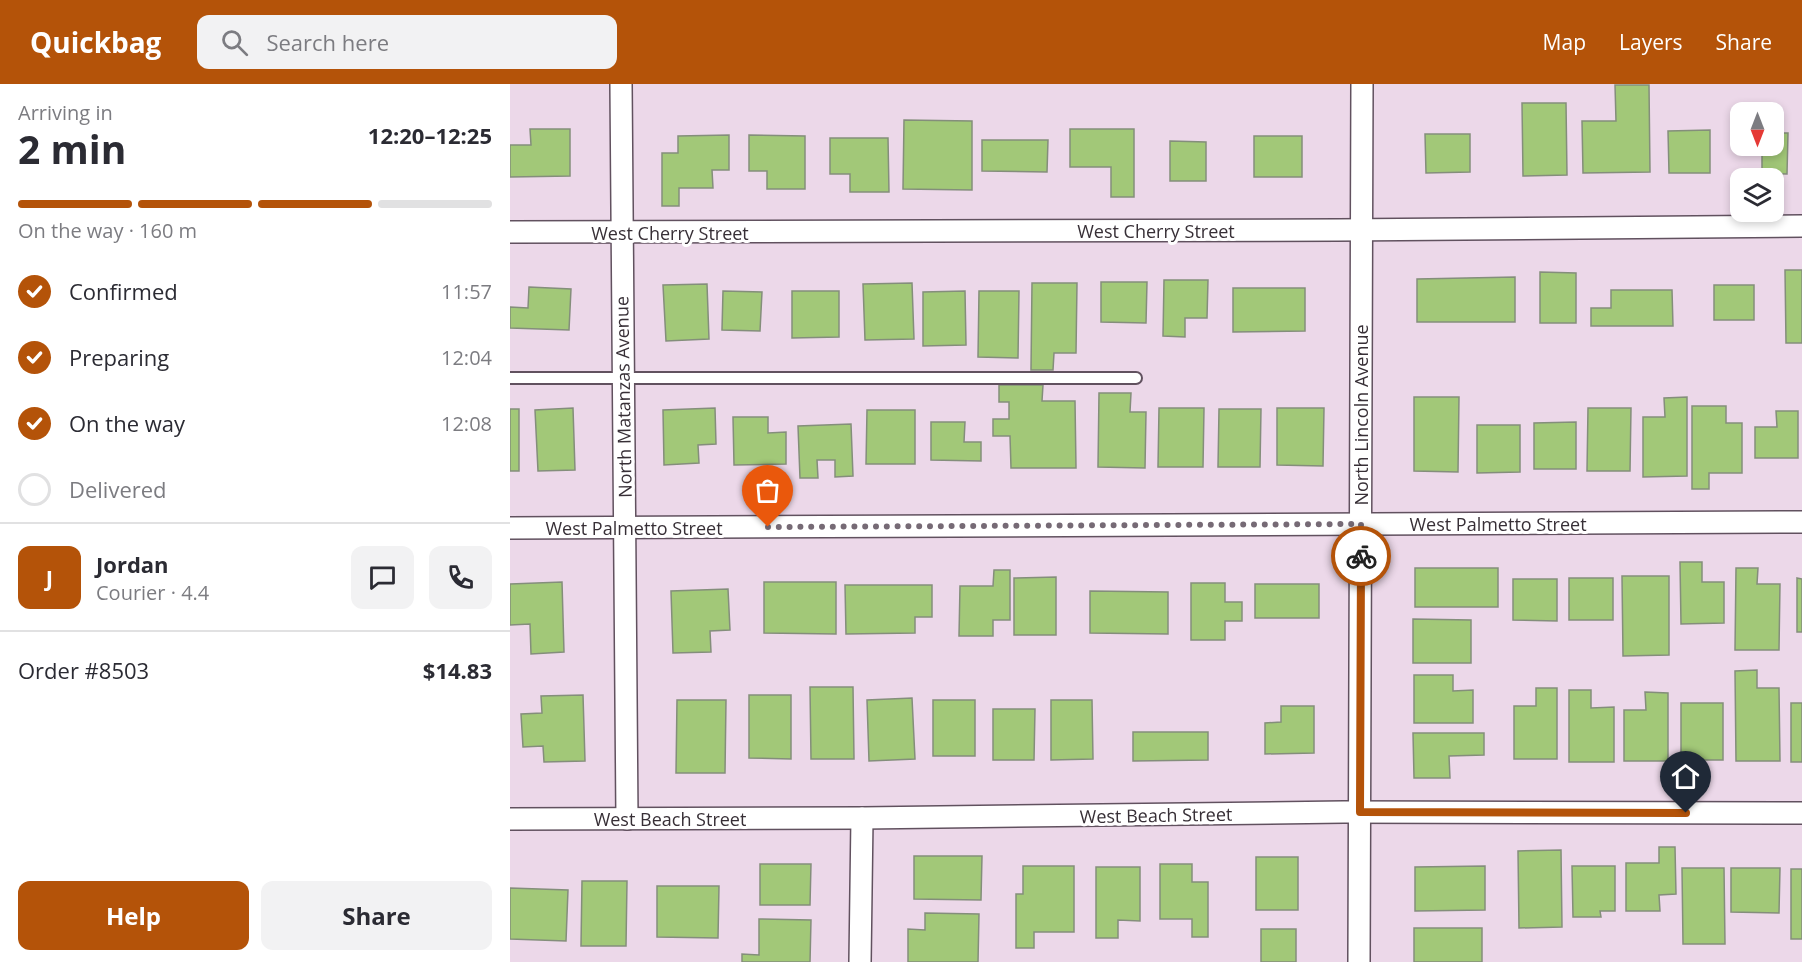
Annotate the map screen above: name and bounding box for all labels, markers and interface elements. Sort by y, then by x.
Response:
search box [197,15,617,69]
text: Quickbag [30,23,161,61]
icon: search [218,26,251,59]
text: Search here [266,27,389,57]
text: Map [1543,28,1586,56]
text: Layers [1619,28,1683,56]
text: Share [1716,28,1772,56]
text: Arriving in [18,99,113,126]
north arrow [1730,102,1784,156]
map controls [1730,102,1784,222]
text: 12:20–12:25 [368,120,492,150]
text: 2 min [18,122,126,175]
button: layers [1730,168,1784,222]
text: On the way · 160 m [18,217,197,244]
street label: West Cherry Street [1077,219,1235,243]
street label: West Cherry Street [591,221,749,245]
icon: check [18,275,51,308]
text: Confirmed [69,276,178,306]
text: 11:57 [441,278,492,305]
street label: North Matanzas Avenue [609,296,637,498]
street label: North Lincoln Avenue [1349,324,1373,506]
icon: check [18,341,51,374]
text: Preparing [69,342,169,372]
text: 12:04 [441,344,492,371]
icon: check [18,407,51,440]
text: On the way [69,408,185,438]
text: 12:08 [441,410,492,437]
pin [742,465,793,527]
text: Delivered [69,474,167,504]
icon: bag [751,474,784,507]
street label: West Palmetto Street [1409,512,1587,536]
street label: West Palmetto Street [545,516,723,540]
courier [1331,526,1391,586]
icon: bike [1345,540,1378,573]
button: chat [351,546,414,609]
button: phone [429,546,492,609]
text: Jordan [96,549,169,579]
text: J [46,562,53,592]
text: Courier · 4.4 [96,579,209,606]
text: Order #8503 [18,655,149,685]
text: $14.83 [423,655,492,685]
pin [1660,751,1711,813]
icon: home [1669,760,1702,793]
street label: West Beach Street [1079,802,1233,828]
street label: West Beach Street [594,807,746,831]
button: Help [18,881,249,950]
button: Share [261,881,492,950]

